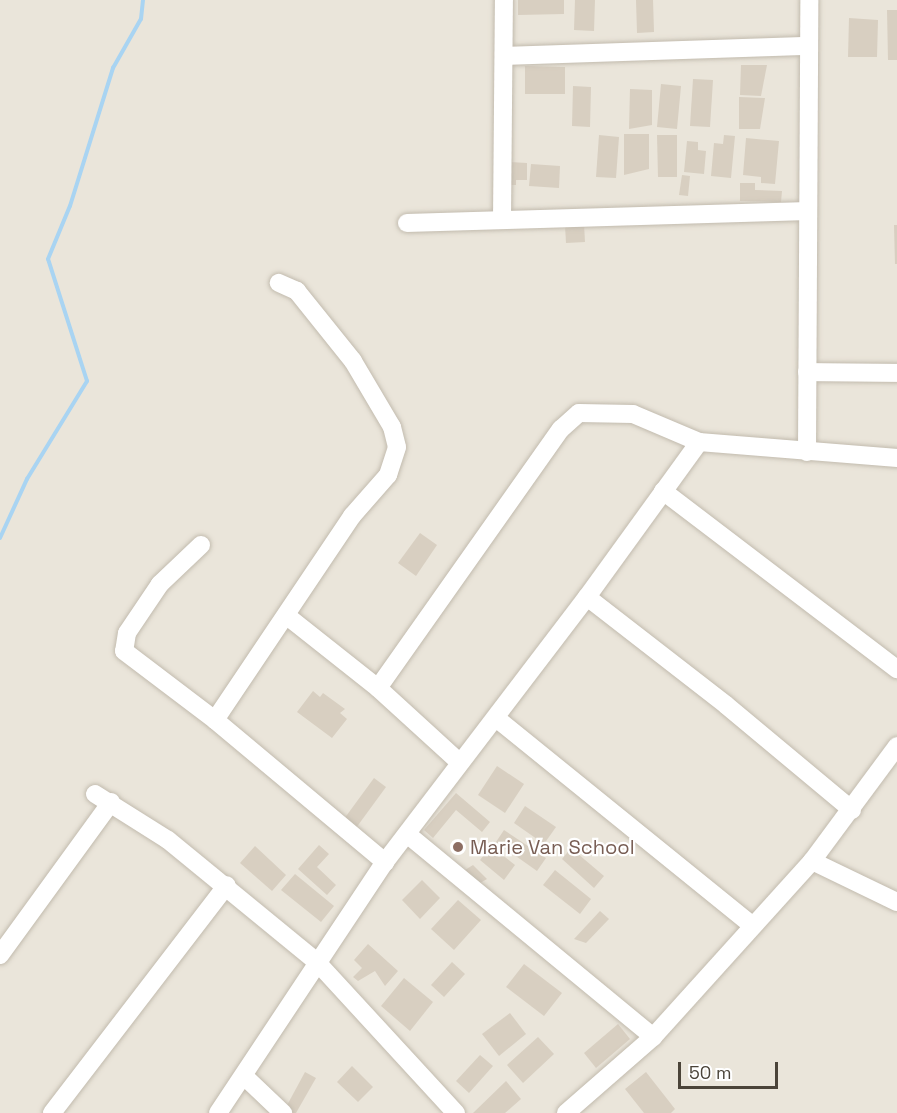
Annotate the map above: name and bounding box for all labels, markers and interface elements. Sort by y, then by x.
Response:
place label: Marie Van School [470,835,635,859]
marker: Marie Van School [451,840,465,854]
scale bar [681,1050,782,1088]
text: 50 m [689,1061,731,1084]

